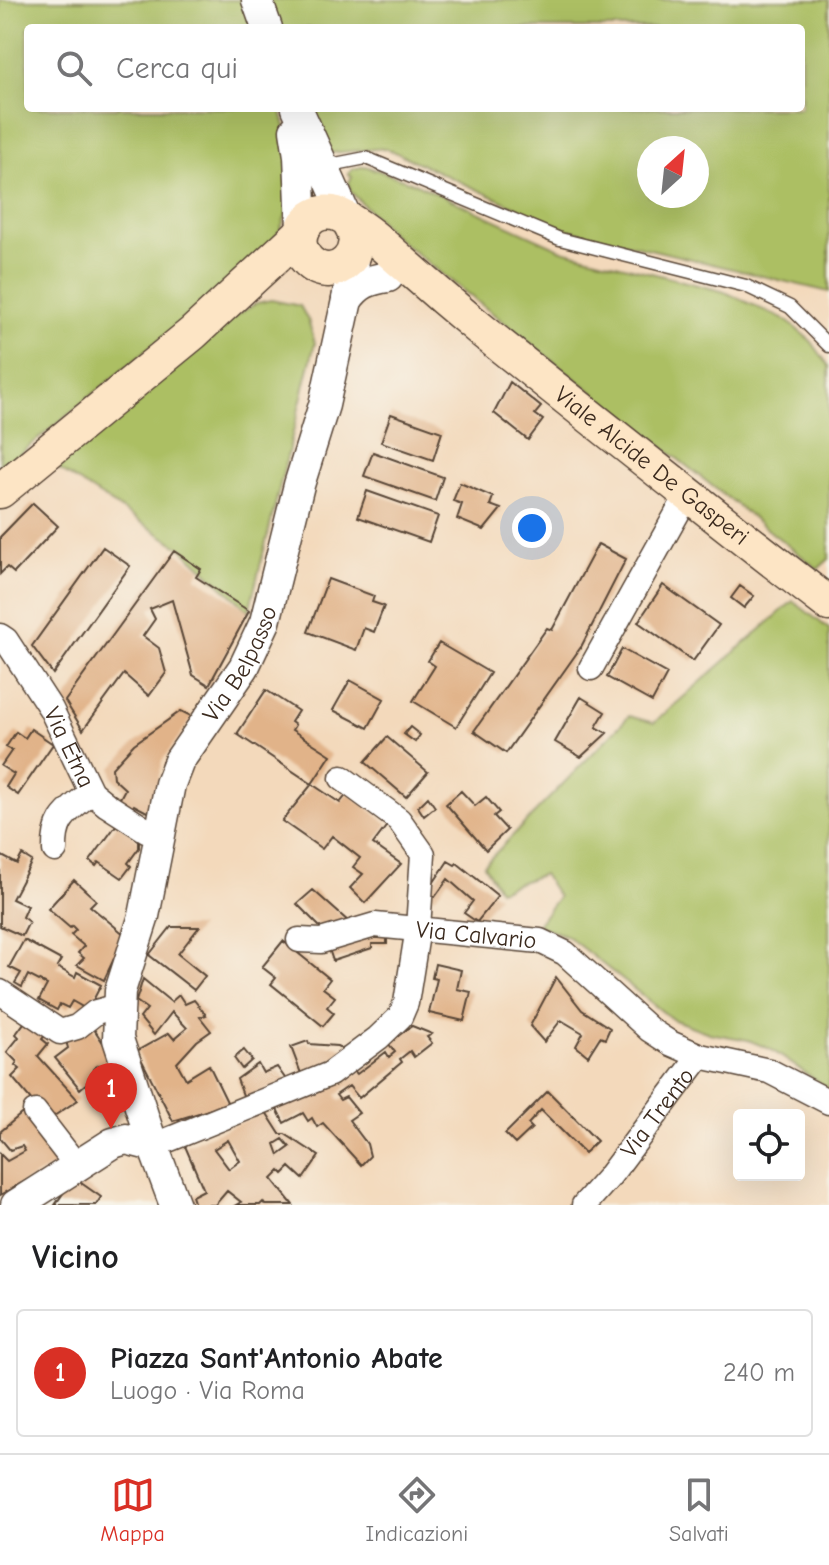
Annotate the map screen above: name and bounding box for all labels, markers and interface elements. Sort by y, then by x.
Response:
search box [24,24,805,112]
icon: search [52,46,96,90]
text: Cerca qui [116,51,238,86]
north arrow [637,136,709,208]
street label: Viale Alcide De Gasperi [549,380,755,551]
your location [512,508,552,548]
street label: Via Belpasso [197,603,282,727]
street label: Via Etna [38,702,101,792]
street label: Via Calvario [415,915,538,955]
street label: Via Trento [615,1062,700,1163]
pin: 1 [85,1063,137,1129]
map controls [733,1109,805,1181]
button: locate [733,1109,805,1181]
text: Vicino [32,1237,119,1277]
text: Piazza Sant'Antonio Abate [110,1341,443,1376]
text: 1 [55,1358,65,1388]
text: 240 m [723,1358,795,1388]
text: Luogo · Via Roma [110,1376,305,1406]
tab: Mappa [100,1473,165,1547]
tab: Indicazioni [366,1473,468,1547]
tab: Salvati [669,1473,729,1547]

